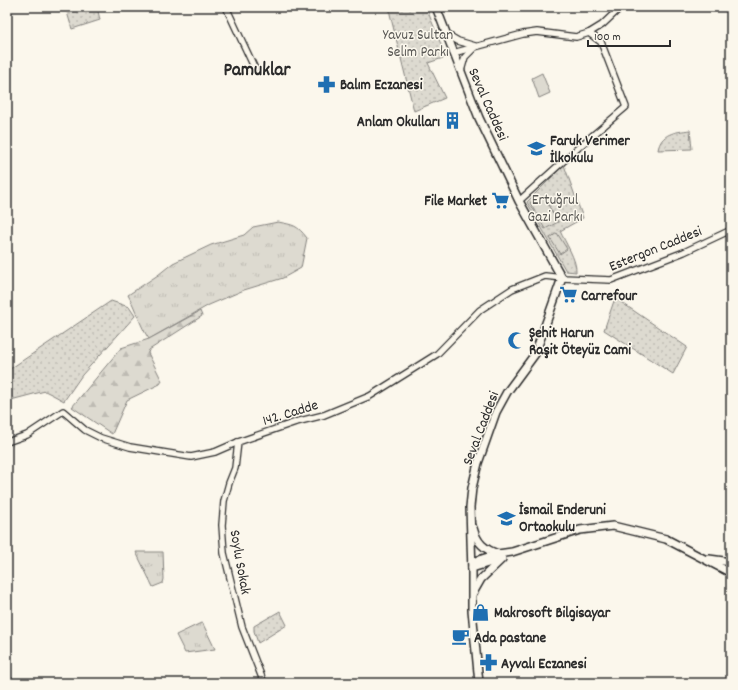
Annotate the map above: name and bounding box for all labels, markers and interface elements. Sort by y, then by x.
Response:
scale bar [588,22,670,48]
park label: Yavuz Sultan Selim Parkı [383,25,453,64]
text: 100 m [594,29,621,46]
district label: Pamuklar [223,58,291,85]
street label: Seval Caddesi [461,65,513,145]
pharmacy icon: Balım Eczanesi [317,74,337,94]
place label: Balım Eczanesi [340,75,423,97]
building icon: Anlam Okulları [443,111,463,131]
place label: Anlam Okulları [357,112,440,134]
place label: Faruk Verimer İlkokulu [550,131,630,170]
school or university icon: Faruk Verimer İlkokulu [527,139,547,159]
supermarket icon: File Market [490,190,510,210]
park label: Ertuğrul Gazi Parkı [528,190,583,229]
place label: File Market [424,191,487,213]
street label: Estergon Caddesi [606,221,706,279]
supermarket icon: Carrefour [558,285,578,305]
place label: Carrefour [581,286,638,308]
place label: Şehit Harun Raşit Öteyüz Cami [529,323,631,362]
mosque icon: Şehit Harun Raşit Öteyüz Cami [506,331,526,351]
street label: Seval Caddesi [458,388,506,469]
street label: 142. Cadde [260,395,321,433]
place label: İsmail Enderuni Ortaokulu [519,500,606,539]
school or university icon: İsmail Enderuni Ortaokulu [496,508,516,528]
street label: Soylu Sokak [223,528,256,596]
shop icon: Makrosoft Bilgisayar [471,602,491,622]
place label: Makrosoft Bilgisayar [494,603,611,625]
cafe icon: Ada pastane [451,627,471,647]
place label: Ada pastane [474,628,546,650]
pharmacy icon: Ayvalı Eczanesi [478,653,498,673]
place label: Ayvalı Eczanesi [501,654,587,676]

